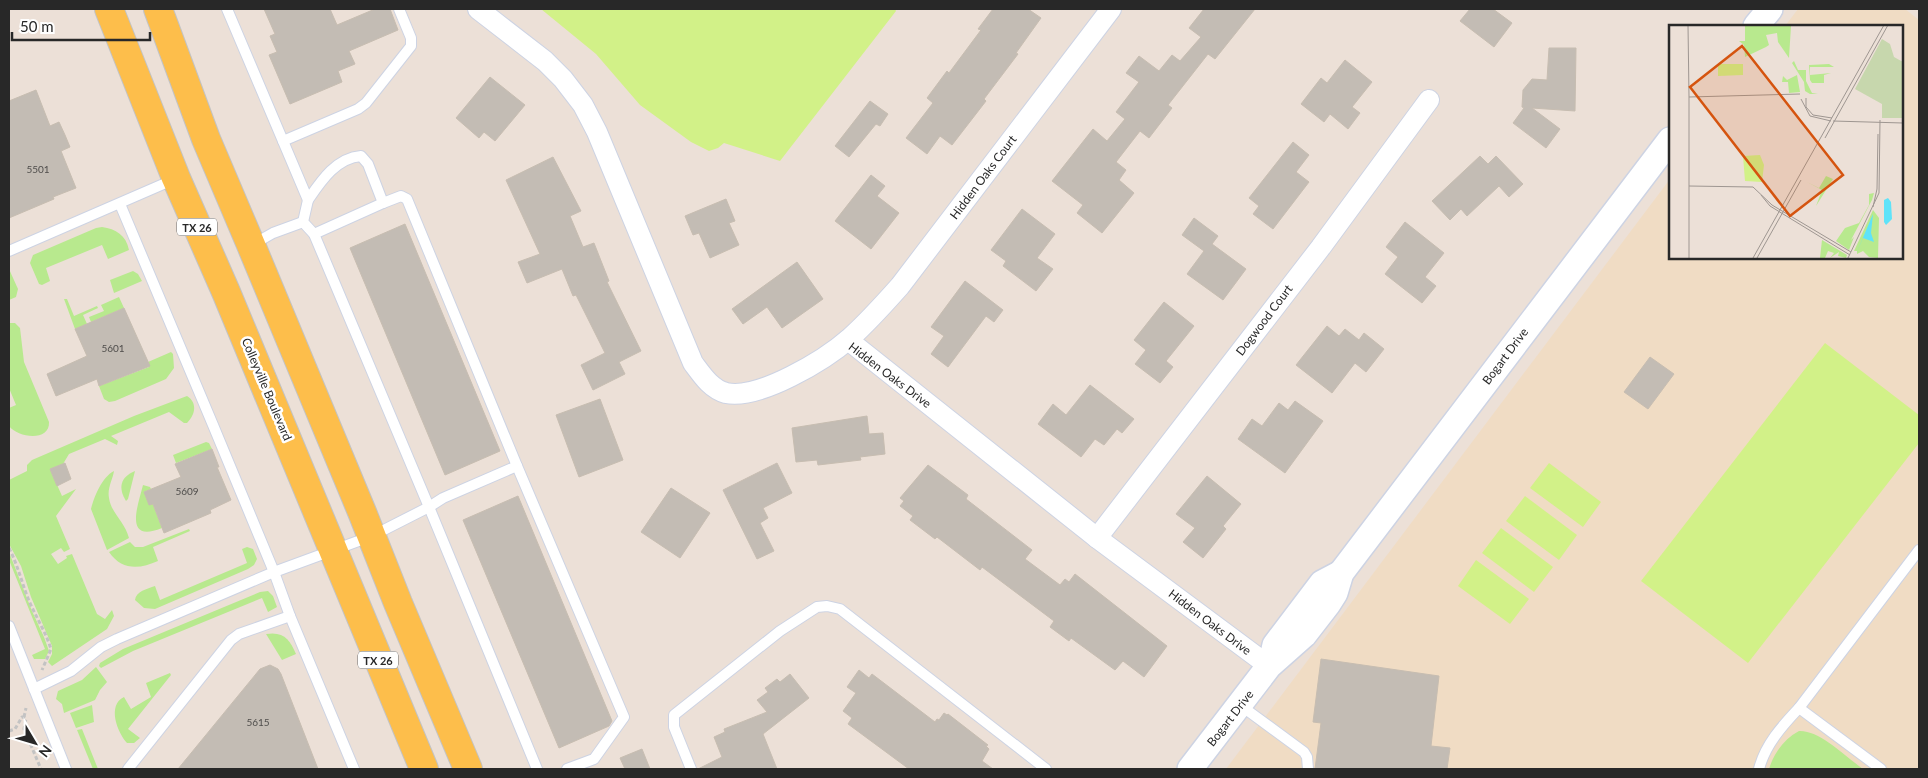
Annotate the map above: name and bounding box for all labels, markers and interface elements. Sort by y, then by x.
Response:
scale bar [12,10,150,42]
text: 50 m [20,17,54,35]
inset map [1669,25,1903,259]
street label: Hidden Oaks Court [947,131,1020,222]
house number: 5501 [26,163,50,175]
road number: TX 26 [177,218,217,236]
street label: Dogwood Court [1232,281,1296,358]
street label: Bogart Drive [1479,325,1531,387]
street label: Colleyville Boulevard [239,335,295,443]
street label: Hidden Oaks Drive [846,339,934,411]
house number: 5601 [101,342,125,354]
house number: 5609 [175,485,199,497]
street label: Hidden Oaks Drive [1166,586,1254,658]
road number: TX 26 [358,652,398,668]
street label: Bogart Drive [1203,687,1257,749]
house number: 5615 [246,716,270,728]
north arrow [10,718,60,768]
text: N [36,742,56,761]

